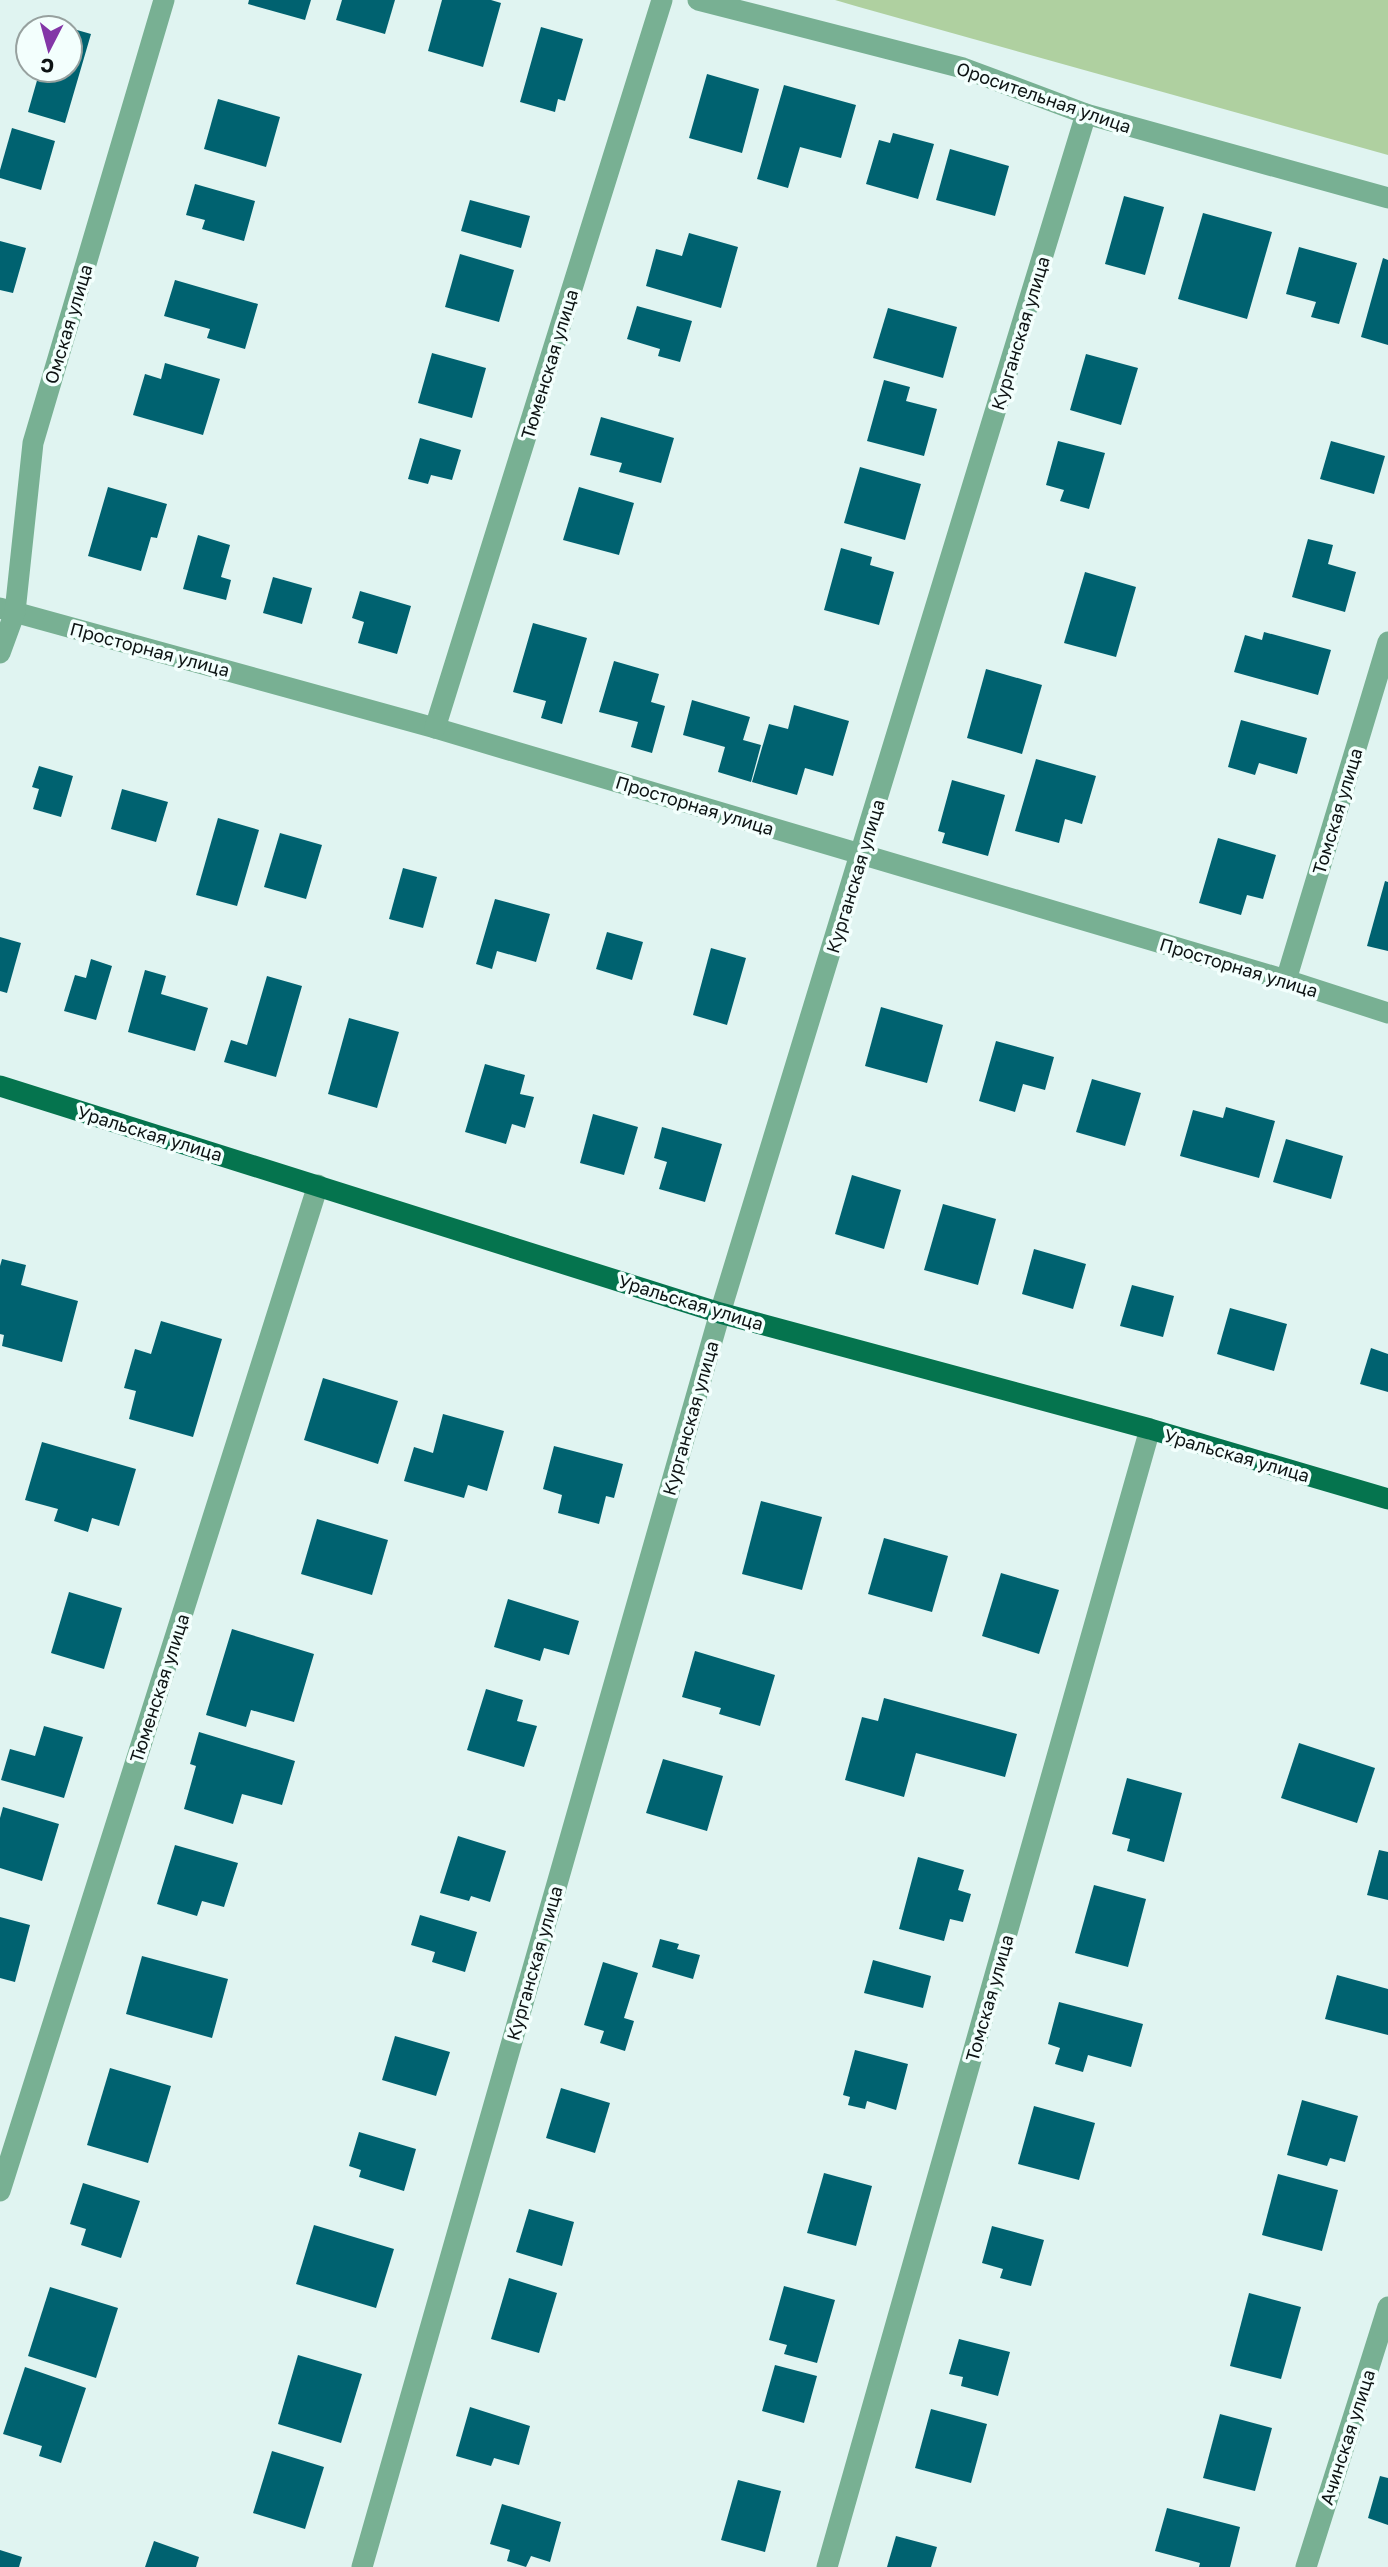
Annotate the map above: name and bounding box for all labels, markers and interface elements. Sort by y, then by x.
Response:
north arrow [14,14,84,84]
text: С [39,54,55,79]
street label: Оросительная улица [954,57,1134,137]
street label: Курганская улица [986,253,1054,413]
street label: Омская улица [39,262,97,386]
street label: Тюменская улица [516,286,582,442]
street label: Просторная улица [68,617,232,681]
street label: Томская улица [1307,745,1367,877]
street label: Просторная улица [613,770,777,840]
street label: Курганская улица [821,796,889,956]
street label: Просторная улица [1157,932,1321,1002]
street label: Уральская улица [75,1100,225,1166]
street label: Уральская улица [616,1269,766,1335]
street label: Курганская улица [657,1338,723,1498]
street label: Уральская улица [1162,1424,1312,1486]
street label: Тюменская улица [125,1611,193,1765]
street label: Курганская улица [501,1883,567,2043]
street label: Томская улица [960,1932,1018,2064]
street label: Ачинская улица [1315,2367,1379,2507]

